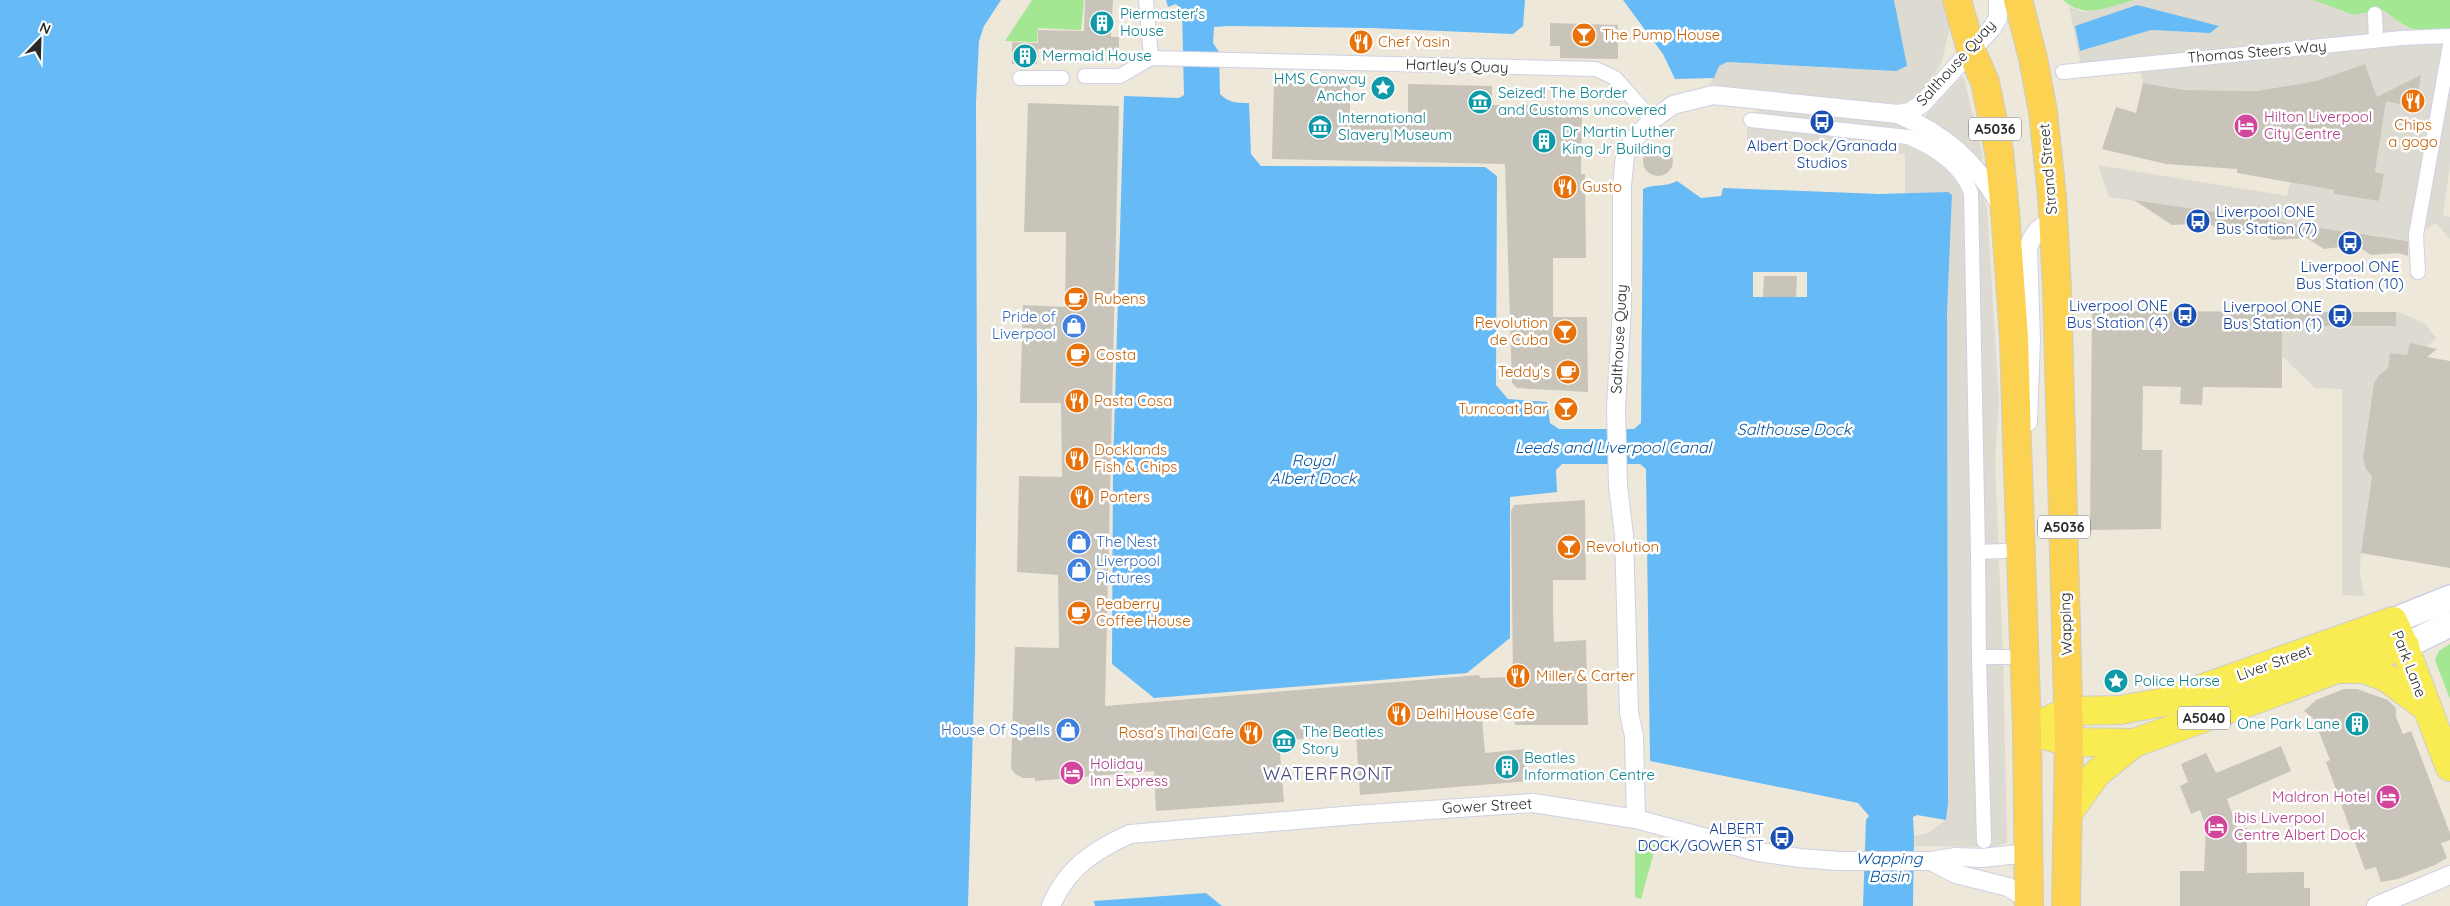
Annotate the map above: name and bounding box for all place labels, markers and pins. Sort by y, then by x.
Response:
place label: Piermaster's House [1120,4,1205,40]
building icon: Piermaster's House [1089,10,1115,36]
bar icon: The Pump House [1571,22,1597,48]
place label: The Pump House [1602,25,1720,44]
restaurant icon: Chef Yasin [1348,29,1374,55]
place label: Chef Yasin [1378,32,1450,51]
building icon: Mermaid House [1012,43,1038,69]
place label: Mermaid House [1042,46,1152,65]
place label: HMS Conway Anchor [1274,69,1366,105]
place icon: HMS Conway Anchor [1370,75,1396,101]
place label: Seized! The Border and Customs uncovered [1498,83,1667,119]
restaurant icon: Chips a gogo [2400,88,2426,114]
museum icon: Seized! The Border and Customs uncovered [1467,89,1493,115]
place label: Hilton Liverpool City Centre [2264,107,2372,143]
place label: International Slavery Museum [1338,108,1452,144]
bus stop icon: Albert Dock/Granada Studios [1809,109,1835,135]
hotel icon: Hilton Liverpool City Centre [2233,113,2259,139]
museum icon: International Slavery Museum [1307,114,1333,140]
place label: Chips a gogo [2388,115,2438,151]
place label: Dr Martin Luther King Jr Building [1562,122,1676,158]
building icon: Dr Martin Luther King Jr Building [1531,128,1557,154]
place label: Albert Dock/Granada Studios [1747,136,1897,172]
restaurant icon: Gusto [1552,174,1578,200]
place label: Gusto [1582,177,1622,196]
place label: Liverpool ONE Bus Station (7) [2216,202,2317,238]
bus stop icon: Liverpool ONE Bus Station (7) [2185,208,2211,234]
bus stop icon: Liverpool ONE Bus Station (10) [2337,230,2363,256]
place label: Liverpool ONE Bus Station (10) [2296,257,2404,293]
cafe icon: Rubens [1063,286,1089,312]
place label: Rubens [1094,289,1146,308]
place label: Liverpool ONE Bus Station (4) [2067,296,2168,332]
place label: Liverpool ONE Bus Station (1) [2223,297,2322,333]
bus stop icon: Liverpool ONE Bus Station (4) [2172,302,2198,328]
bus stop icon: Liverpool ONE Bus Station (1) [2327,303,2353,329]
place label: Pride of Liverpool [992,307,1057,343]
shop icon: Pride of Liverpool [1061,313,1087,339]
place label: Revolution de Cuba [1475,313,1548,349]
bar icon: Revolution de Cuba [1552,319,1578,345]
cafe icon: Costa [1065,342,1091,368]
place label: Costa [1096,345,1136,364]
cafe icon: Teddy's [1555,359,1581,385]
place label: Teddy's [1498,362,1550,381]
restaurant icon: Pasta Cosa [1064,388,1090,414]
place label: Pasta Cosa [1094,391,1172,410]
bar icon: Turncoat Bar [1553,396,1579,422]
place label: Turncoat Bar [1458,399,1548,418]
place label: Docklands Fish & Chips [1094,440,1177,476]
restaurant icon: Docklands Fish & Chips [1064,446,1090,472]
restaurant icon: Porters [1069,484,1095,510]
place label: Porters [1100,487,1150,506]
shop icon: The Nest [1066,529,1092,555]
place label: The Nest [1096,532,1158,551]
bar icon: Revolution [1556,534,1582,560]
place label: Revolution [1586,537,1659,556]
place label: Liverpool Pictures [1096,551,1160,587]
shop icon: Liverpool Pictures [1066,557,1092,583]
place label: Peaberry Coffee House [1096,594,1191,630]
cafe icon: Peaberry Coffee House [1066,600,1092,626]
restaurant icon: Miller & Carter [1505,663,1531,689]
place label: Miller & Carter [1536,666,1635,685]
place icon: Police Horse [2103,668,2129,694]
place label: Police Horse [2134,671,2220,690]
restaurant icon: Delhi House Cafe [1386,701,1412,727]
place label: Delhi House Cafe [1416,704,1535,723]
building icon: One Park Lane [2344,711,2370,737]
place label: One Park Lane [2237,714,2340,733]
shop icon: House Of Spells [1055,717,1081,743]
place label: House Of Spells [941,720,1050,739]
restaurant icon: Rosa's Thai Cafe [1238,720,1264,746]
place label: The Beatles Story [1302,722,1383,758]
place label: Rosa's Thai Cafe [1119,723,1234,742]
museum icon: The Beatles Story [1271,728,1297,754]
place label: Beatles Information Centre [1524,748,1655,784]
place label: Holiday Inn Express [1090,754,1168,790]
building icon: Beatles Information Centre [1494,754,1520,780]
hotel icon: Holiday Inn Express [1059,760,1085,786]
hotel icon: Maldron Hotel [2375,784,2401,810]
place label: Maldron Hotel [2272,787,2370,806]
place label: ibis Liverpool Centre Albert Dock [2234,808,2365,844]
hotel icon: ibis Liverpool Centre Albert Dock [2203,814,2229,840]
place label: ALBERT DOCK/GOWER ST [1637,819,1764,855]
bus stop icon: ALBERT DOCK/GOWER ST [1769,825,1795,851]

